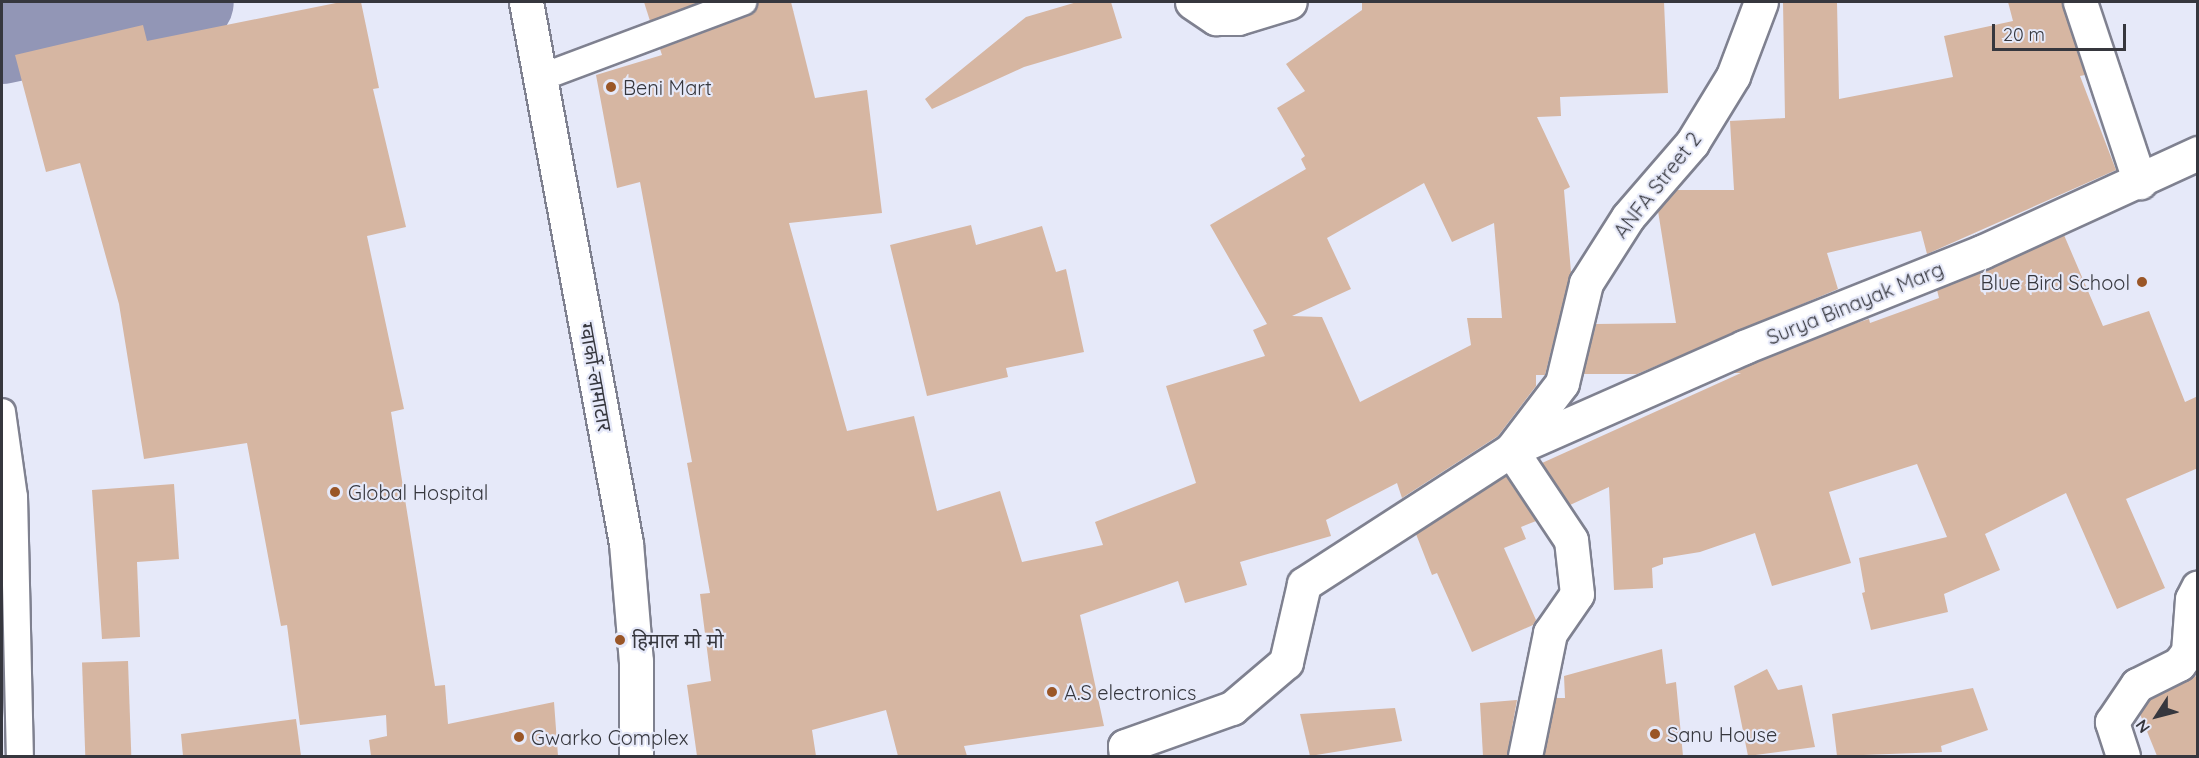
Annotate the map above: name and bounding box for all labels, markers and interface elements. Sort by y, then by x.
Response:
scale bar [1995,12,2128,50]
text: 20 m [2003,23,2045,46]
place label: Beni Mart [623,75,712,99]
marker: Beni Mart [604,80,618,94]
street label: ANFA Street 2 [1608,127,1706,243]
street label: Surya Binayak Marg [1763,257,1947,349]
place label: Blue Bird School [1981,270,2130,294]
marker: Blue Bird School [2135,275,2149,289]
street label: ग्वार्को-लामाटार [575,321,617,433]
place label: Global Hospital [348,480,488,504]
marker: Global Hospital [326,483,344,501]
place label: हिमाल मो मो [632,628,724,652]
marker: हिमाल मो मो [613,633,627,647]
place label: A.S electronics [1064,680,1196,704]
marker: A.S electronics [1045,685,1059,699]
north arrow [2127,686,2187,746]
text: N [2131,716,2154,737]
place label: Sanu House [1667,722,1777,746]
place label: Gwarko Complex [531,725,688,749]
marker: Sanu House [1648,727,1662,741]
marker: Gwarko Complex [512,730,526,744]

